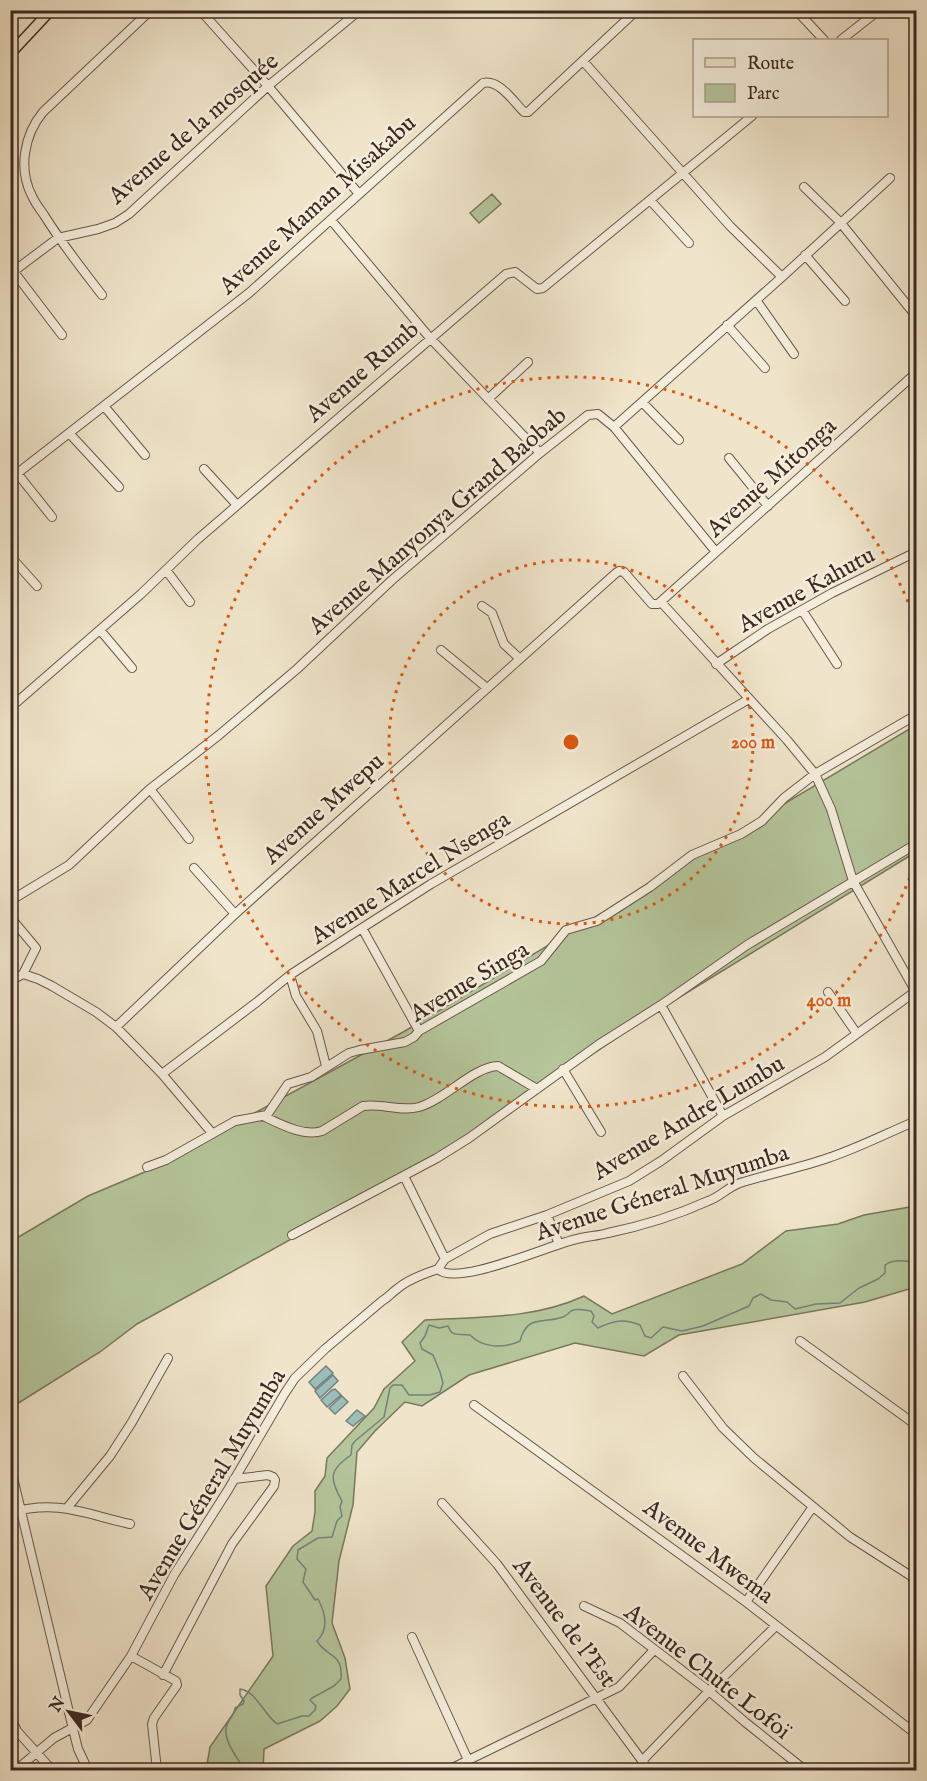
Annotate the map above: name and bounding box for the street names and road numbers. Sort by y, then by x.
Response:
street label: Avenue de la mosquée [102,47,286,212]
street label: Avenue Maman Misakabu [212,108,423,302]
street label: Avenue Rumb [299,314,426,431]
street label: Avenue Manyonya Grand Baobab [302,400,574,643]
street label: Avenue Mitonga [700,411,844,545]
street label: Avenue Kahutu [732,540,881,641]
street label: Avenue Mwepu [256,747,391,872]
street label: Avenue Marcel Nsenga [305,804,517,953]
street label: Avenue Singa [404,934,535,1030]
street label: Avenue Andre Lumbu [586,1049,790,1188]
street label: Avenue Géneral Muyumba [531,1138,793,1249]
street label: Avenue Géneral Muyumba [130,1363,294,1607]
street label: Avenue Mwema [636,1492,780,1612]
street label: Avenue de l'Est [504,1551,623,1694]
street label: Avenue Chute Lofoï [617,1597,797,1747]

